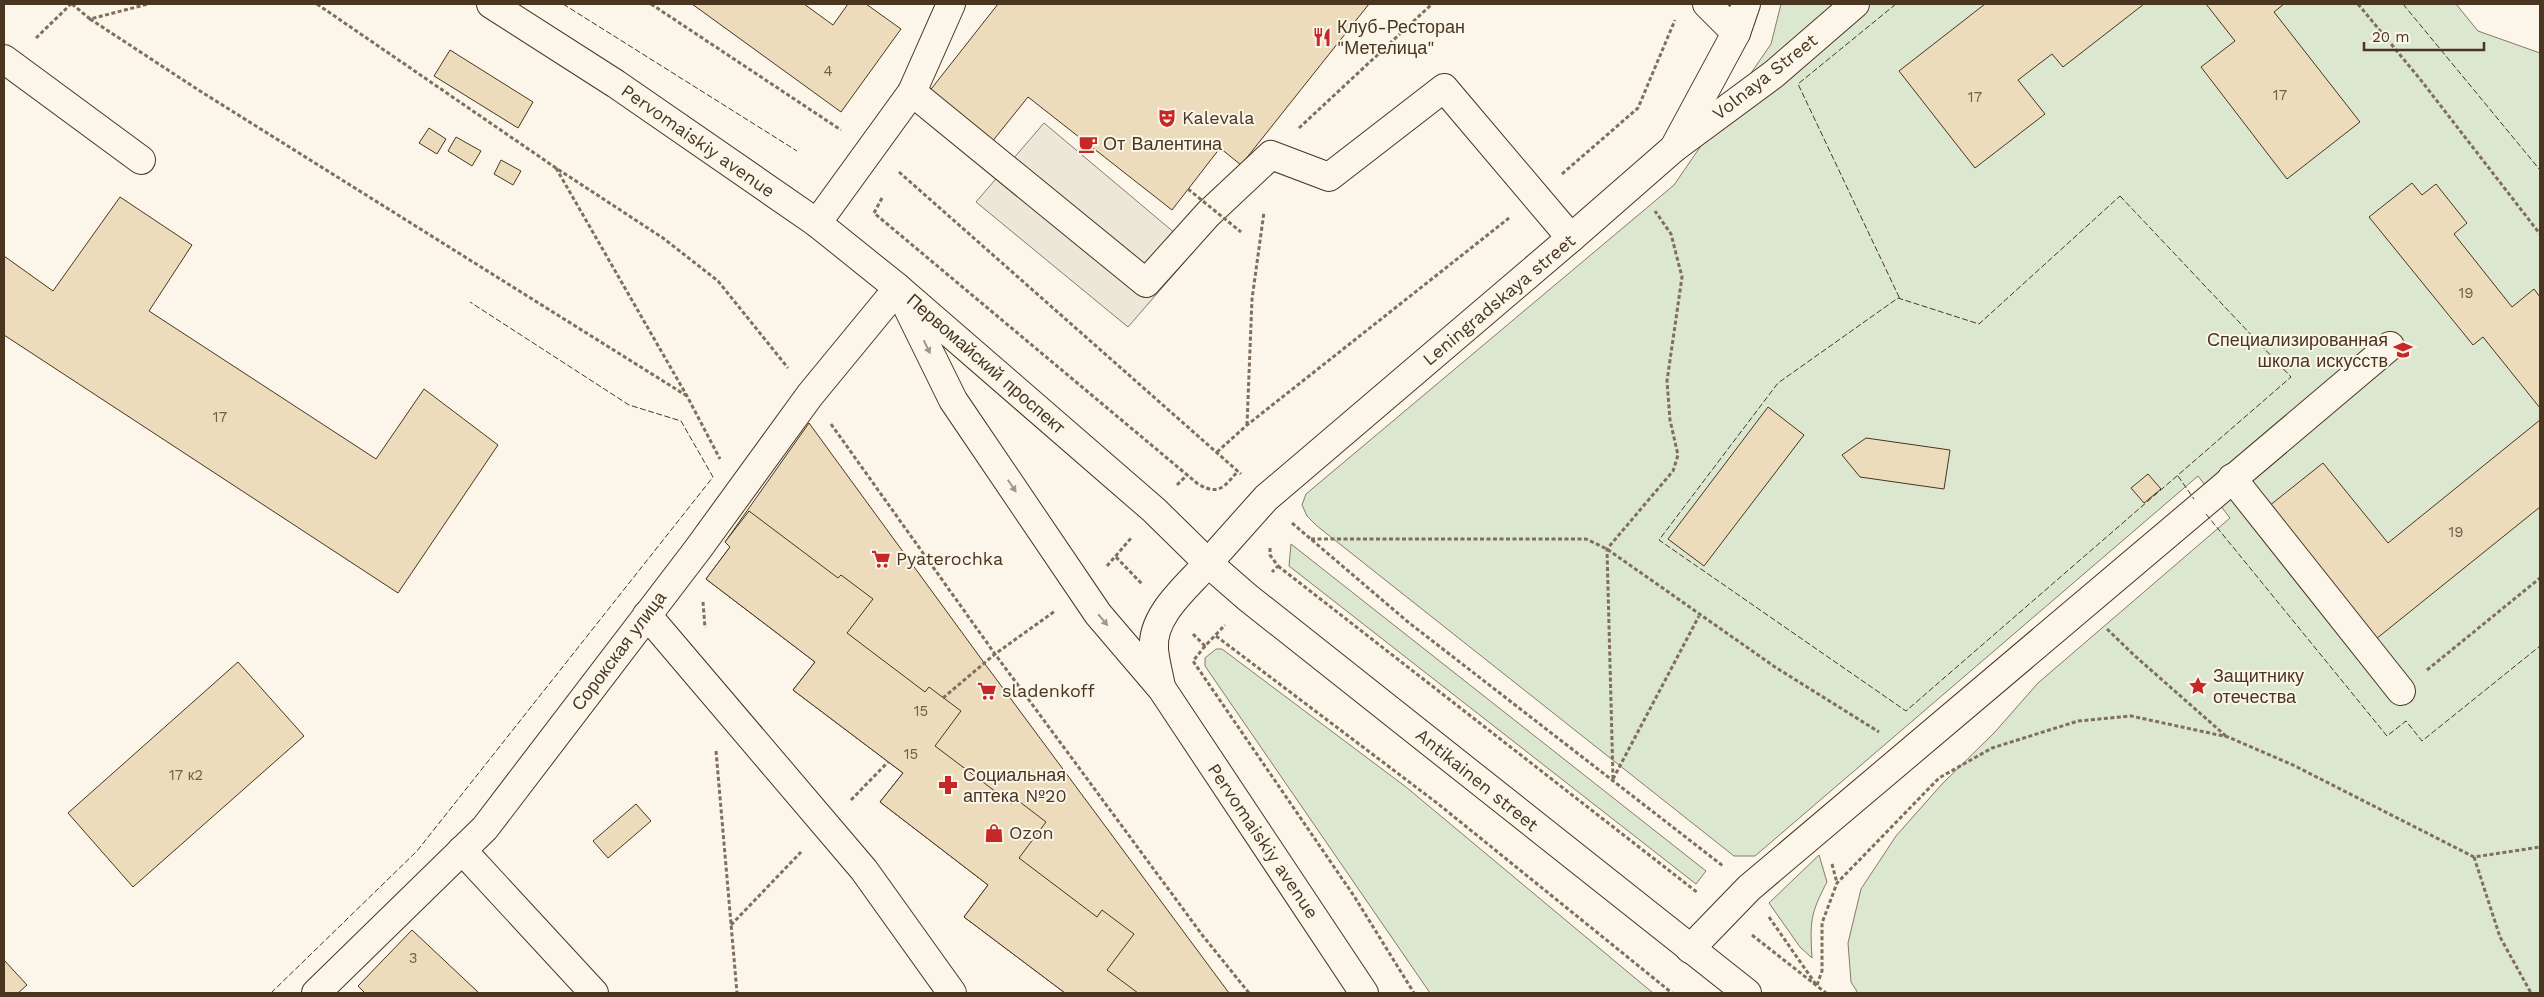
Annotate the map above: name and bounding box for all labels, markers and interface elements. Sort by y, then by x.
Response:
place label: Клуб-Ресторан "Метелица" [1337,16,1465,58]
scale bar [2364,20,2484,52]
restaurant icon: Клуб-Ресторан "Метелица" [1311,26,1333,48]
text: 20 m [2372,28,2410,46]
street label: Volnaya Street [1708,29,1822,124]
house number: 4 [823,62,833,80]
street label: Pervomaiskiy avenue [617,80,779,202]
house number: 17 [2273,86,2287,104]
house number: 17 [1968,88,1982,106]
theatre icon: Kalevala [1156,107,1178,129]
place label: Kalevala [1182,107,1254,128]
cafe icon: От Валентина [1077,133,1099,155]
place label: От Валентина [1103,133,1223,154]
street label: Leningradskaya street [1418,229,1579,369]
house number: 19 [2458,284,2474,302]
street label: Первомайский проспект [903,289,1070,438]
place label: Специализированная школа искусств [2207,329,2388,371]
school or university icon: Специализированная школа искусств [2392,339,2414,361]
one-way arrow [923,340,931,354]
house number: 17 [213,408,227,426]
one-way arrow [1007,479,1016,492]
house number: 19 [2448,523,2464,541]
supermarket icon: Pyaterochka [870,548,892,570]
place label: Pyaterochka [896,548,1003,569]
street label: Сорокская улица [567,586,671,714]
one-way arrow [1097,614,1108,626]
place label: Защитнику отечества [2213,665,2304,707]
place icon: Защитнику отечества [2187,675,2209,697]
supermarket icon: sladenkoff [976,680,998,702]
place label: sladenkoff [1002,680,1095,701]
house number: 15 [914,702,928,720]
street label: Antikainen street [1412,724,1543,836]
house number: 15 [904,745,918,763]
street label: Pervomaiskiy avenue [1204,759,1323,922]
place label: Социальная аптека №20 [963,764,1067,806]
house number: 17 к2 [169,766,203,784]
pharmacy icon: Социальная аптека №20 [937,774,959,796]
shop icon: Ozon [983,822,1005,844]
place label: Ozon [1009,822,1054,843]
house number: 3 [409,949,417,967]

